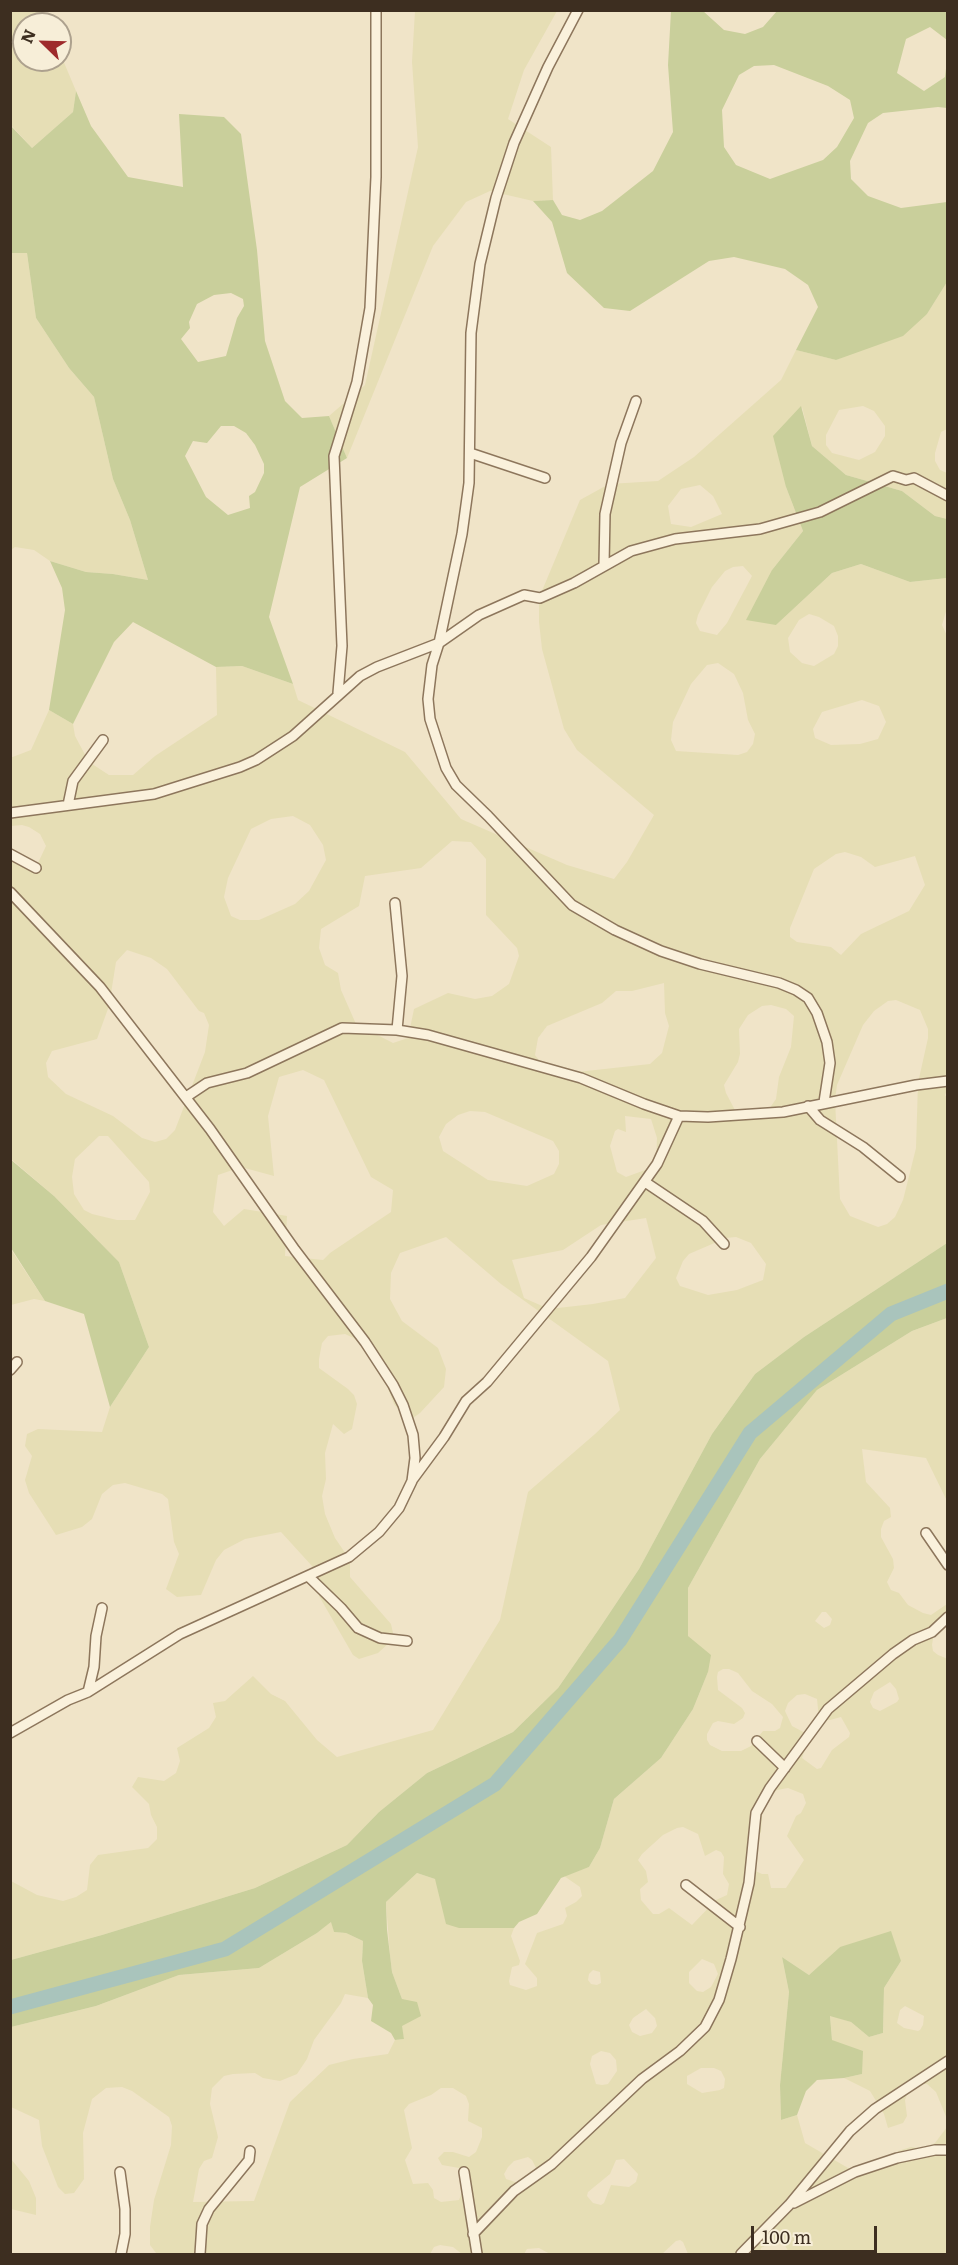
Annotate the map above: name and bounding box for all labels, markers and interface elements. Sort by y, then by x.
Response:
north arrow [12,12,72,72]
text: N [14,25,41,47]
scale bar [754,2214,880,2252]
text: 100 m [762,2223,811,2250]

